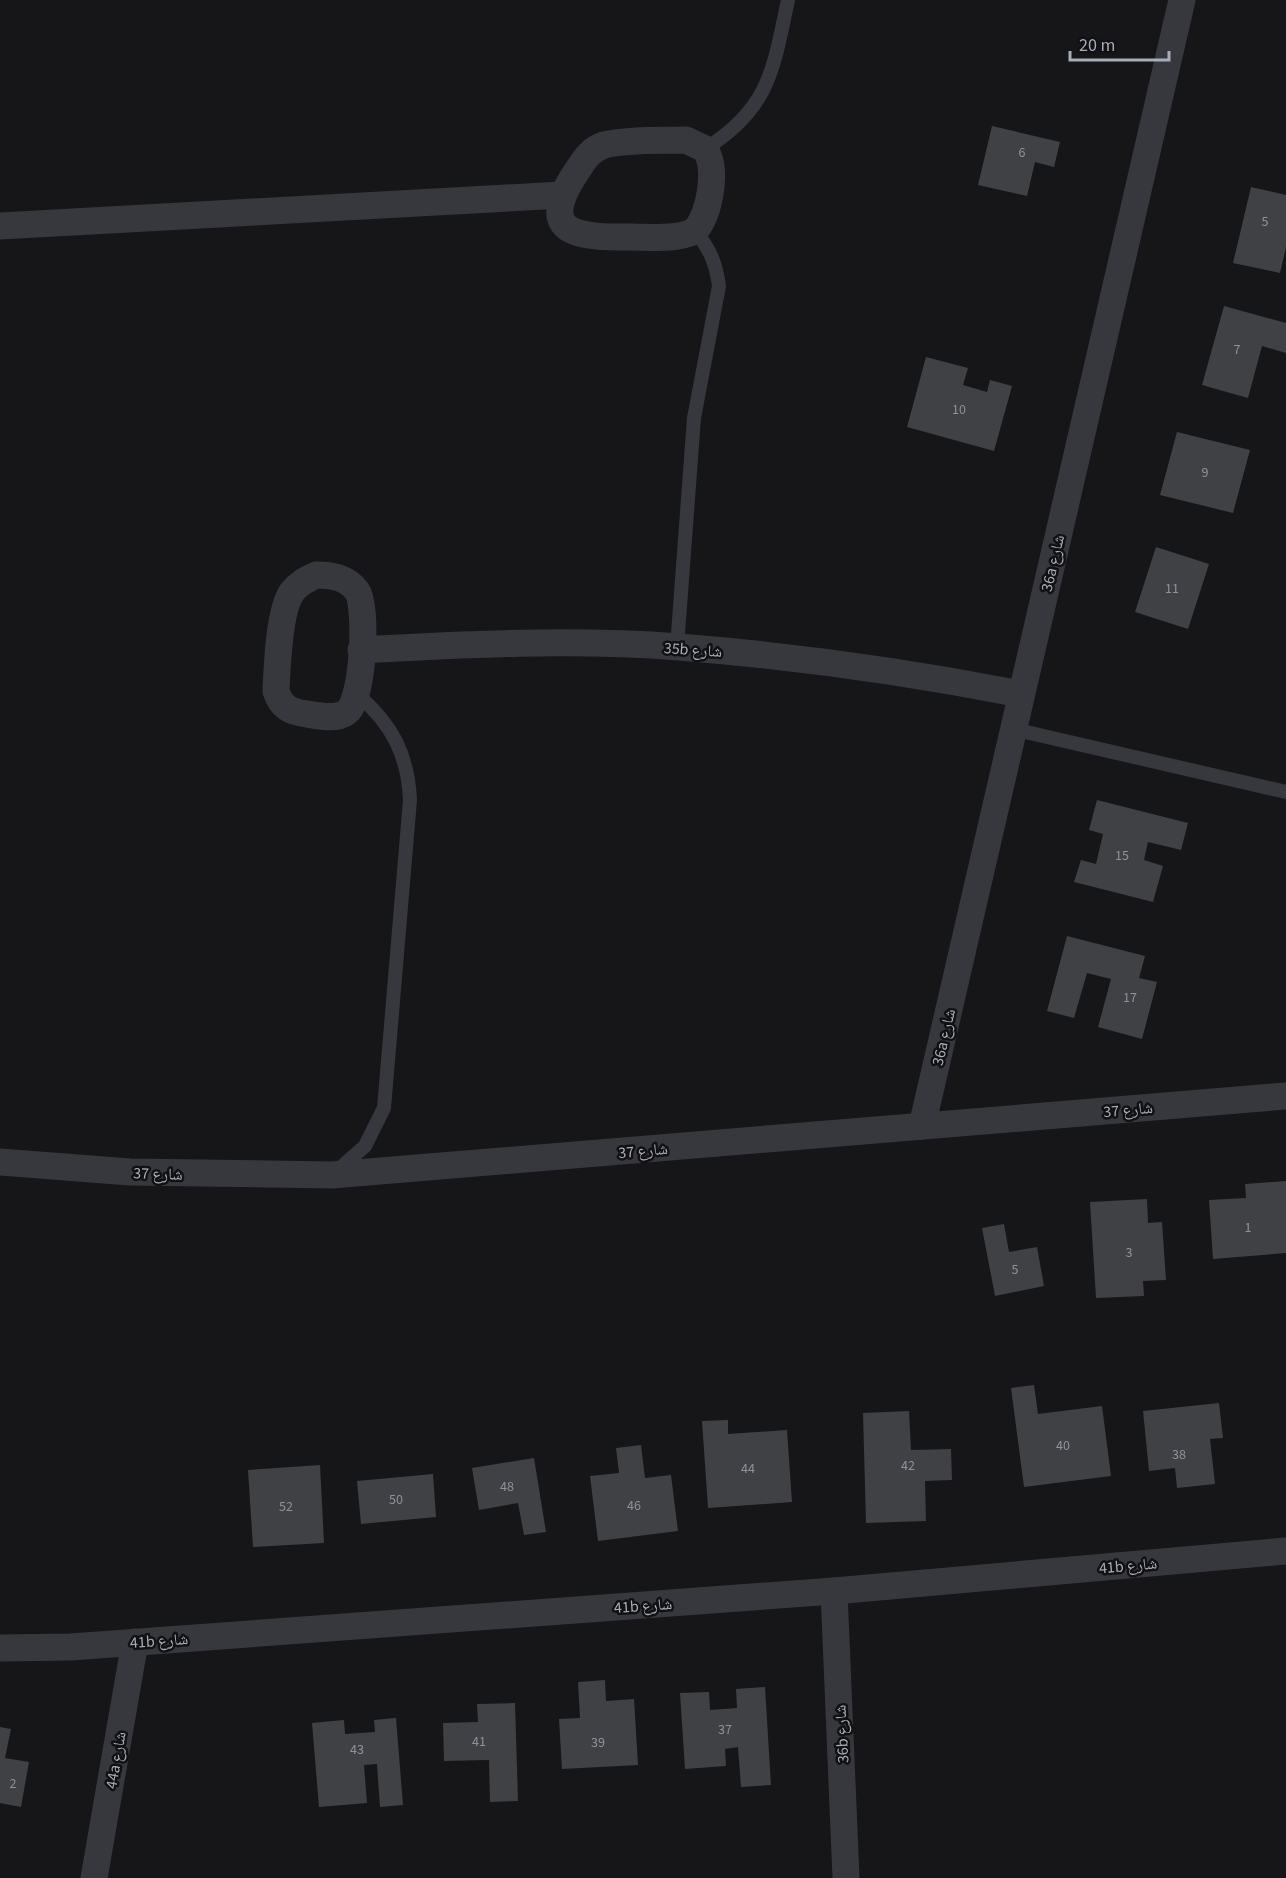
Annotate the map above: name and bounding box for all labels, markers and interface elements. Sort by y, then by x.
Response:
scale bar [1070,24,1169,62]
text: 20 m [1079,33,1115,58]
house number: 6 [1019,143,1026,163]
house number: 5 [1262,212,1269,232]
house number: 7 [1234,340,1241,360]
house number: 10 [952,400,966,420]
house number: 9 [1202,463,1209,483]
street label: 36a شارع [1036,533,1070,594]
house number: 11 [1165,579,1179,599]
street label: 35b شارع [663,637,723,663]
house number: 15 [1115,846,1129,866]
house number: 17 [1123,988,1137,1008]
street label: 36a شارع [927,1007,961,1068]
street label: شارع 37 [1102,1097,1154,1123]
street label: شارع 37 [617,1138,669,1164]
street label: شارع 37 [133,1162,183,1186]
house number: 1 [1245,1218,1252,1238]
house number: 3 [1126,1243,1133,1263]
house number: 5 [1012,1260,1019,1280]
house number: 40 [1056,1436,1070,1456]
house number: 38 [1172,1445,1186,1465]
house number: 42 [901,1456,915,1476]
house number: 44 [741,1459,755,1479]
house number: 48 [500,1477,514,1497]
house number: 50 [389,1490,403,1510]
house number: 46 [627,1496,641,1516]
house number: 52 [279,1497,293,1517]
street label: 41b شارع [1098,1552,1158,1579]
street label: 41b شارع [613,1593,673,1619]
street label: 41b شارع [129,1628,189,1654]
street label: 36b شارع [829,1704,855,1764]
house number: 37 [718,1720,732,1740]
street label: 44a شارع [100,1730,132,1790]
house number: 41 [472,1732,486,1752]
house number: 39 [591,1733,605,1753]
house number: 43 [350,1740,364,1760]
house number: 2 [10,1774,17,1794]

